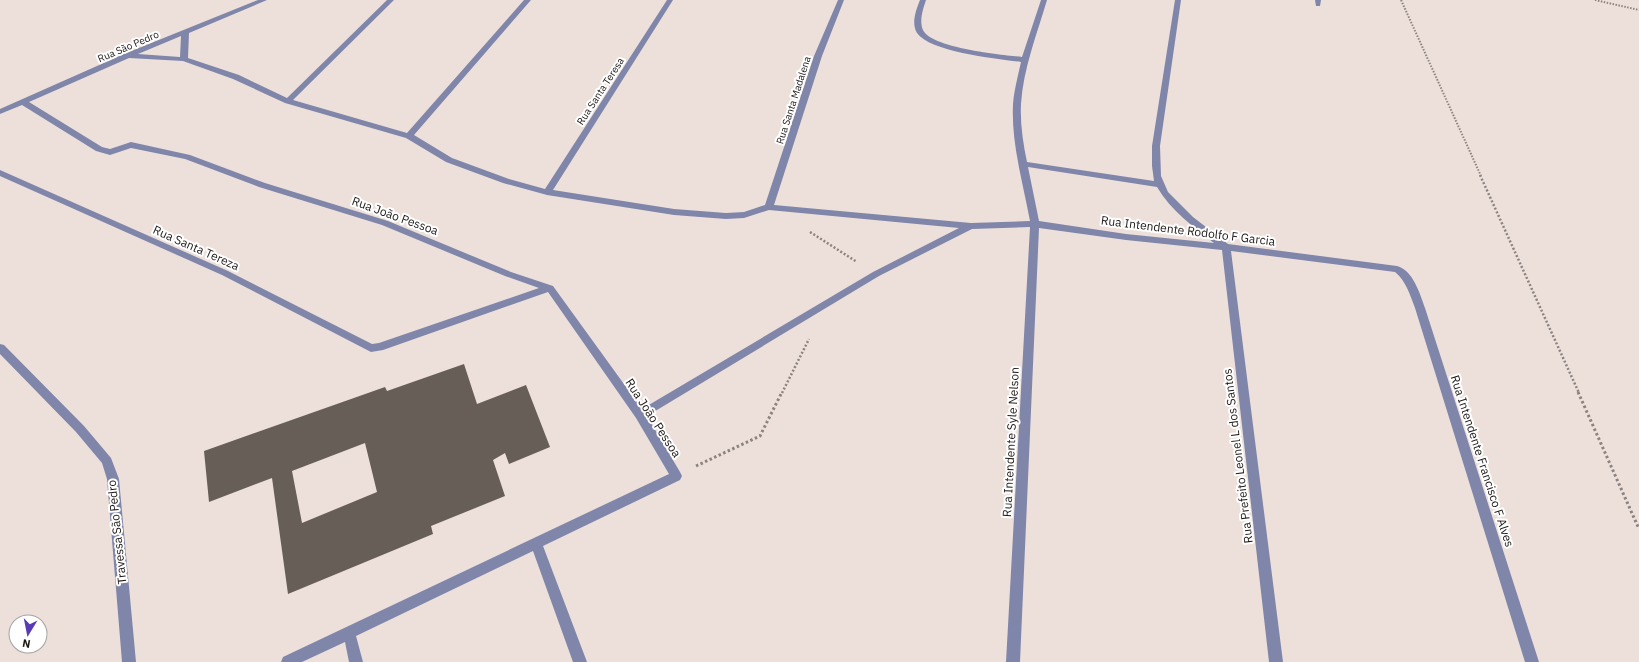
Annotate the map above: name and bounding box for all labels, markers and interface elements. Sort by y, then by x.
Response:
street label: Rua São Pedro [96,28,161,65]
street label: Rua Santa Madalena [773,54,814,146]
street label: Rua Santa Teresa [574,55,627,127]
street label: Rua João Pessoa [350,193,441,238]
street label: Rua Intendente Rodolfo F Garcia [1100,212,1277,249]
street label: Rua Santa Tereza [151,222,242,274]
street label: Rua Intendente Syle Nelson [999,367,1022,517]
street label: Rua Prefeito Leonel L dos Santos [1219,368,1256,544]
street label: Rua Intendente Francisco F Alves [1448,373,1517,549]
street label: Rua João Pessoa [622,376,685,460]
street label: Travessa São Pedro [104,479,129,585]
north arrow [8,614,48,654]
text: N [21,636,31,651]

